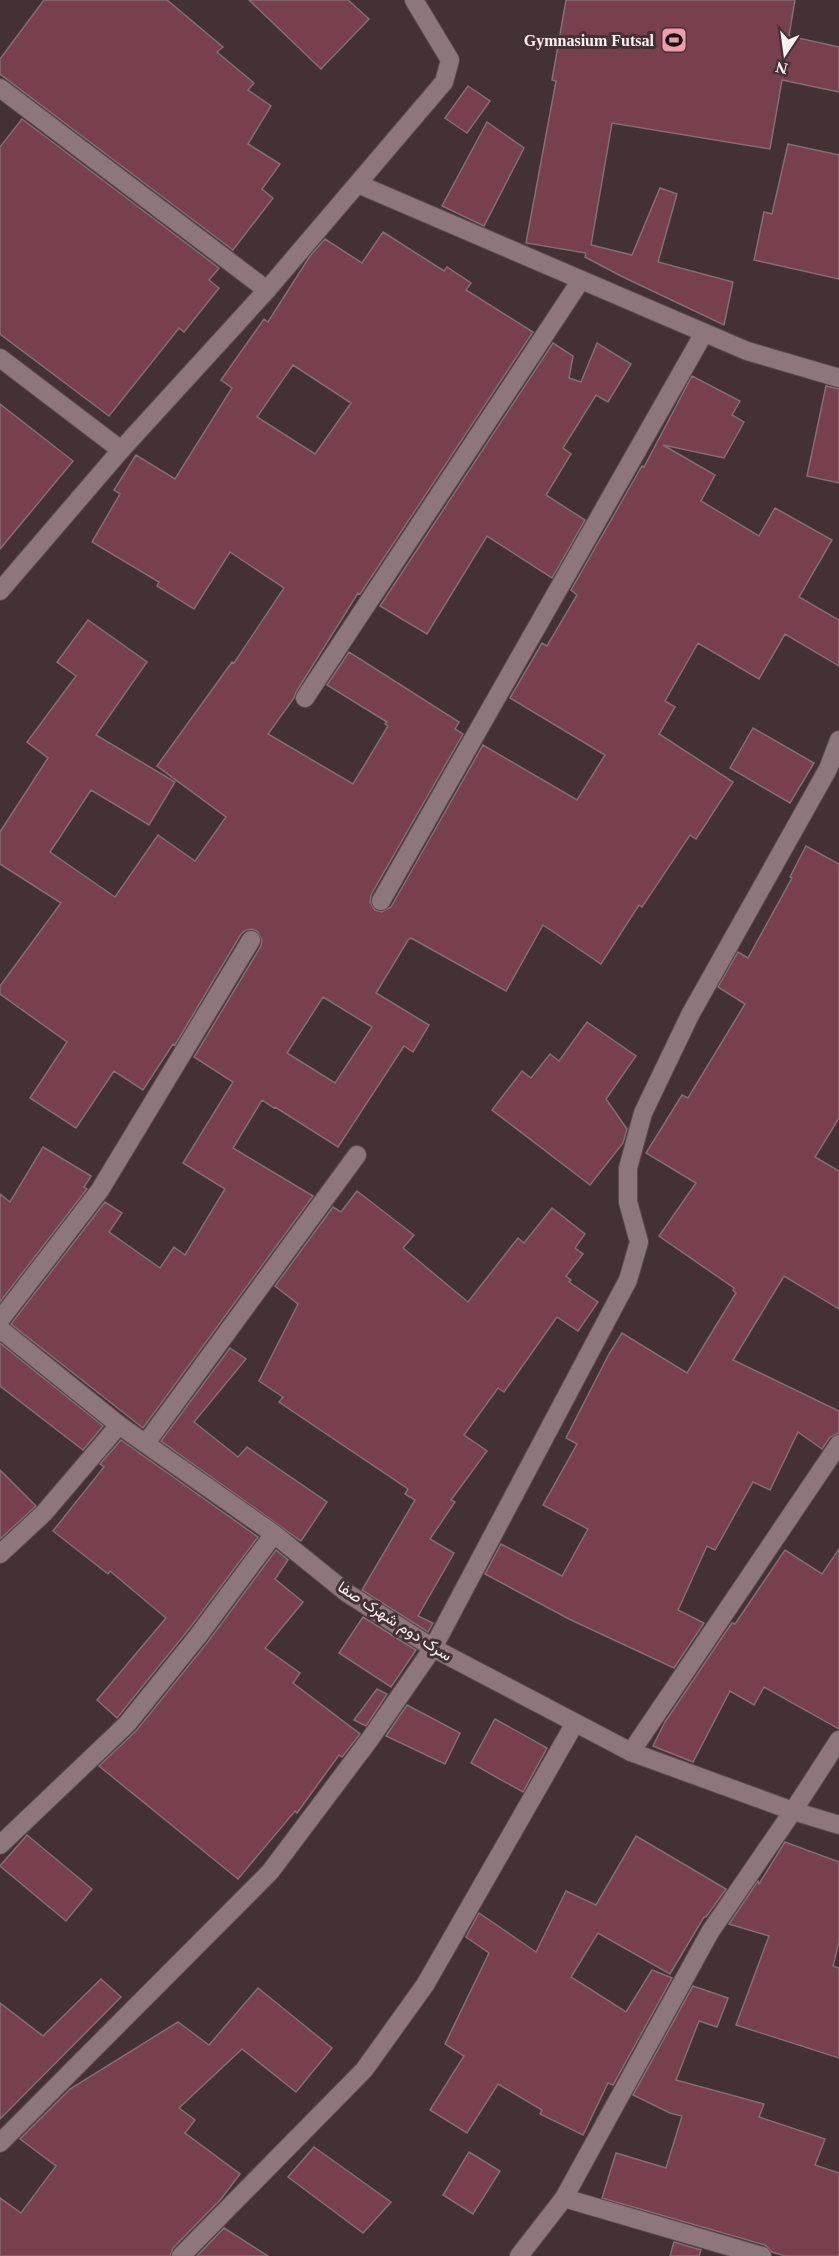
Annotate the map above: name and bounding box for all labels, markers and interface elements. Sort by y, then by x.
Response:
north arrow [755,24,815,84]
sports icon: Gymnasium Futsal [659,25,689,55]
place label: Gymnasium Futsal [524,32,655,50]
text: N [774,58,789,78]
street label: سرک دوم شهرک صفا [334,1578,455,1666]

